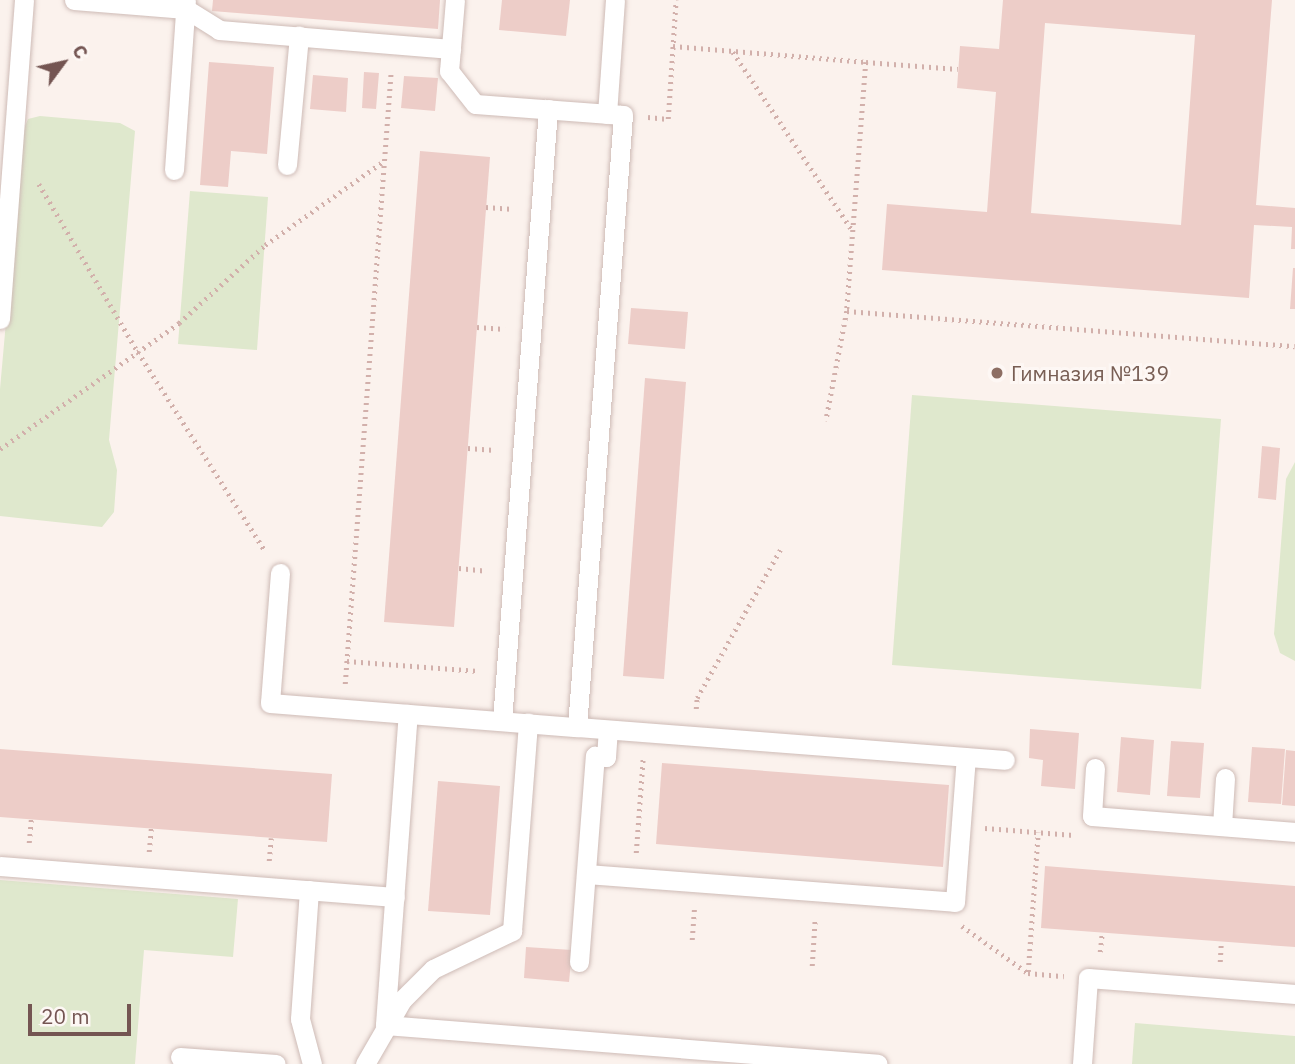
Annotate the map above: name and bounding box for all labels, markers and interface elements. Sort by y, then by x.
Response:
north arrow [28,28,98,98]
text: С [67,40,94,63]
place label: Гимназия №139 [1011,360,1169,386]
marker: Гимназия №139 [989,365,1005,381]
scale bar [32,990,135,1034]
text: 20 m [41,1002,90,1030]

